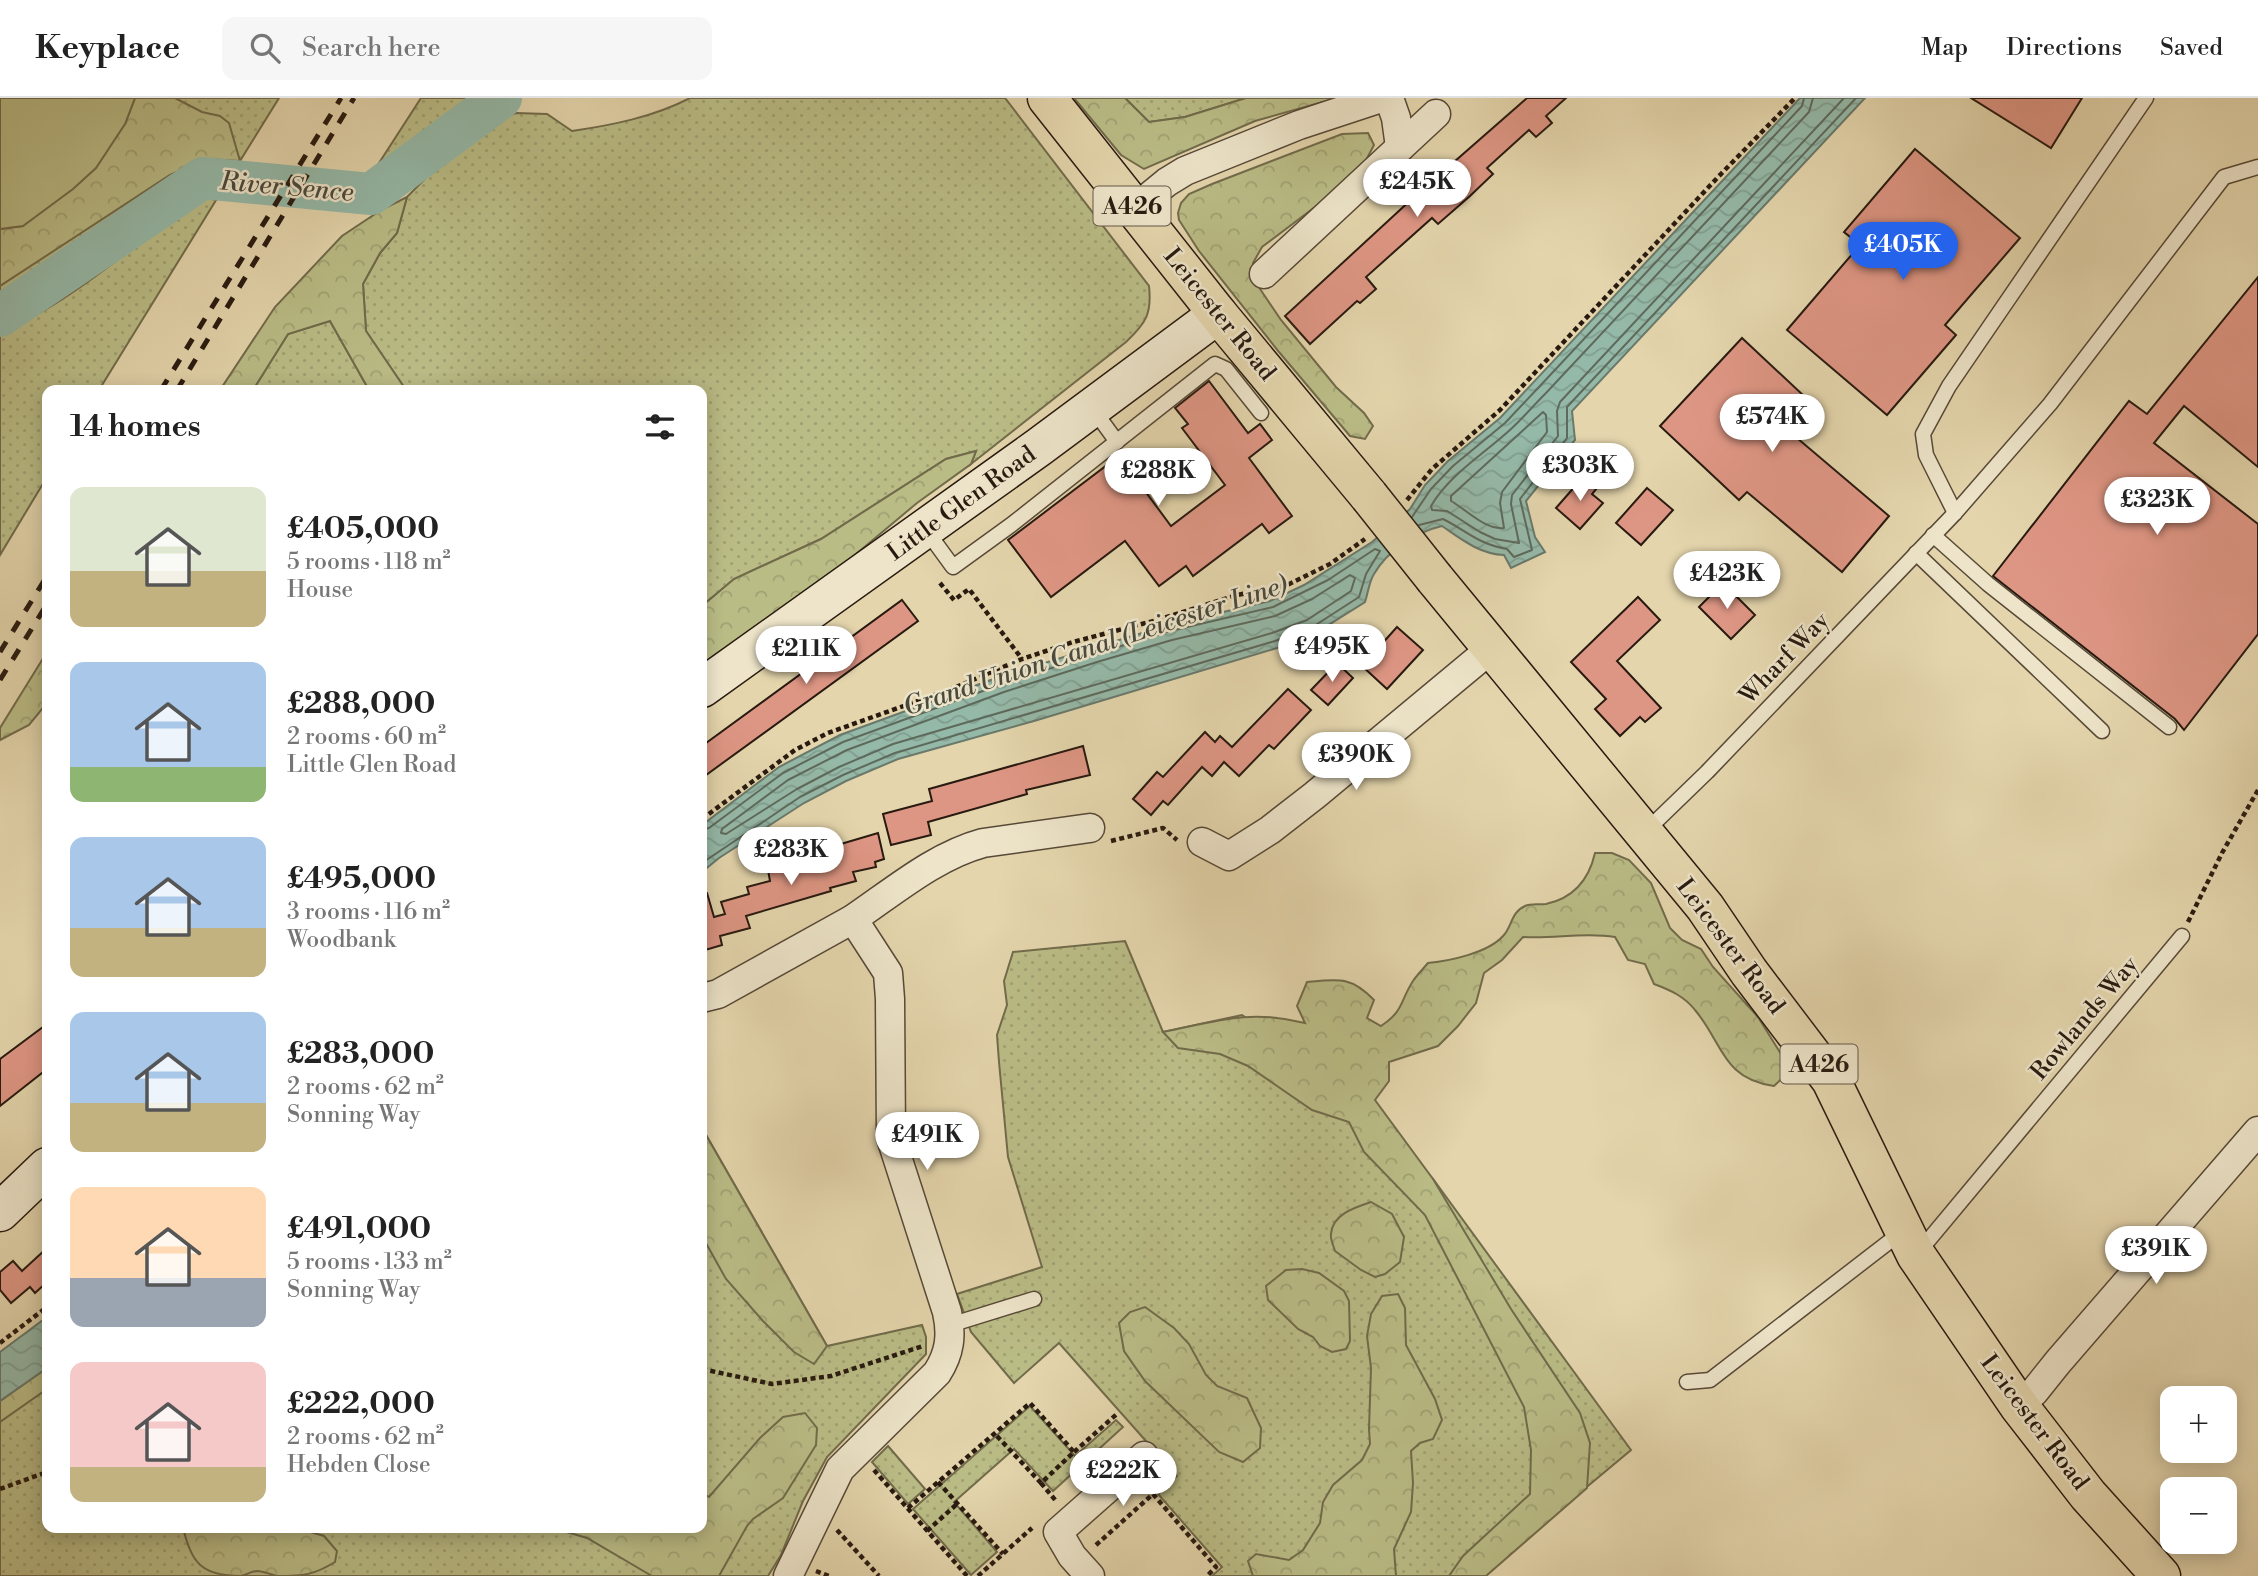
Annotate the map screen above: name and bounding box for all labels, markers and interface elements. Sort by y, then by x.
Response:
search box [222,17,712,80]
text: Keyplace [35,28,180,69]
icon: search [246,29,284,67]
text: Search here [302,32,441,64]
text: Map [1921,33,1968,63]
text: Directions [2006,33,2122,63]
text: Saved [2160,33,2223,63]
pin: £245K [1368,159,1466,219]
water label: River Sence [218,165,355,209]
text: £245K [1379,168,1455,196]
road number: A426 [1094,186,1170,226]
pin: £405K [1854,222,1952,282]
text: £405K [1864,231,1942,259]
street label: Leicester Road [1157,242,1282,387]
pin: £574K [1723,394,1821,454]
text: £574K [1736,403,1808,431]
text: 14 homes [70,408,201,446]
icon: filters [641,408,679,446]
street label: Little Glen Road [881,440,1042,568]
pin: £303K [1531,444,1629,503]
pin: £288K [1109,448,1207,508]
text: £303K [1542,452,1618,480]
text: £288K [1120,457,1196,485]
pin: £323K [2108,478,2206,537]
text: £323K [2120,486,2194,514]
text: £405,000 [287,510,439,548]
icon: home [126,515,210,599]
text: 5 rooms · 118 m² [287,548,451,576]
pin: £423K [1678,552,1776,611]
text: £423K [1689,560,1765,588]
water label: Grand Union Canal (Leicester Line) [899,568,1292,723]
text: House [287,576,353,604]
street label: Wharf Way [1733,606,1836,712]
pin: £495K [1283,624,1381,684]
pin: £211K [757,626,855,686]
text: £495K [1294,633,1370,661]
text: £211K [772,635,840,663]
text: £288,000 [287,685,435,723]
icon: home [126,690,210,774]
text: 2 rooms · 60 m² [287,723,446,751]
pin: £390K [1307,732,1405,792]
text: £390K [1318,741,1394,769]
text: Little Glen Road [287,751,456,779]
pin: £283K [742,828,840,887]
text: £283K [754,836,828,864]
text: £495,000 [287,860,436,898]
icon: home [126,865,210,949]
street label: Leicester Road [1669,873,1791,1021]
text: 3 rooms · 116 m² [287,898,450,926]
text: Woodbank [287,926,396,954]
street label: Rowlands Way [2024,950,2145,1087]
text: £283,000 [287,1035,434,1073]
icon: home [126,1040,210,1124]
road number: A426 [1780,1044,1857,1084]
text: 2 rooms · 62 m² [287,1073,444,1101]
text: Sonning Way [287,1101,421,1129]
pin: £491K [878,1112,976,1172]
text: £491K [891,1121,963,1149]
text: £491,000 [287,1210,431,1248]
icon: home [126,1215,210,1299]
pin: £391K [2107,1226,2205,1286]
text: £391K [2121,1235,2191,1263]
text: 5 rooms · 133 m² [287,1248,452,1276]
text: Sonning Way [287,1276,421,1304]
street label: Leicester Road [1973,1349,2095,1497]
text: £222,000 [287,1385,435,1423]
map controls [2160,1386,2237,1554]
button: + [2160,1386,2237,1463]
icon: home [126,1390,210,1474]
text: 2 rooms · 62 m² [287,1423,444,1451]
pin: £222K [1074,1448,1172,1508]
text: Hebden Close [287,1451,431,1479]
text: £222K [1086,1457,1160,1485]
button: − [2160,1477,2237,1554]

